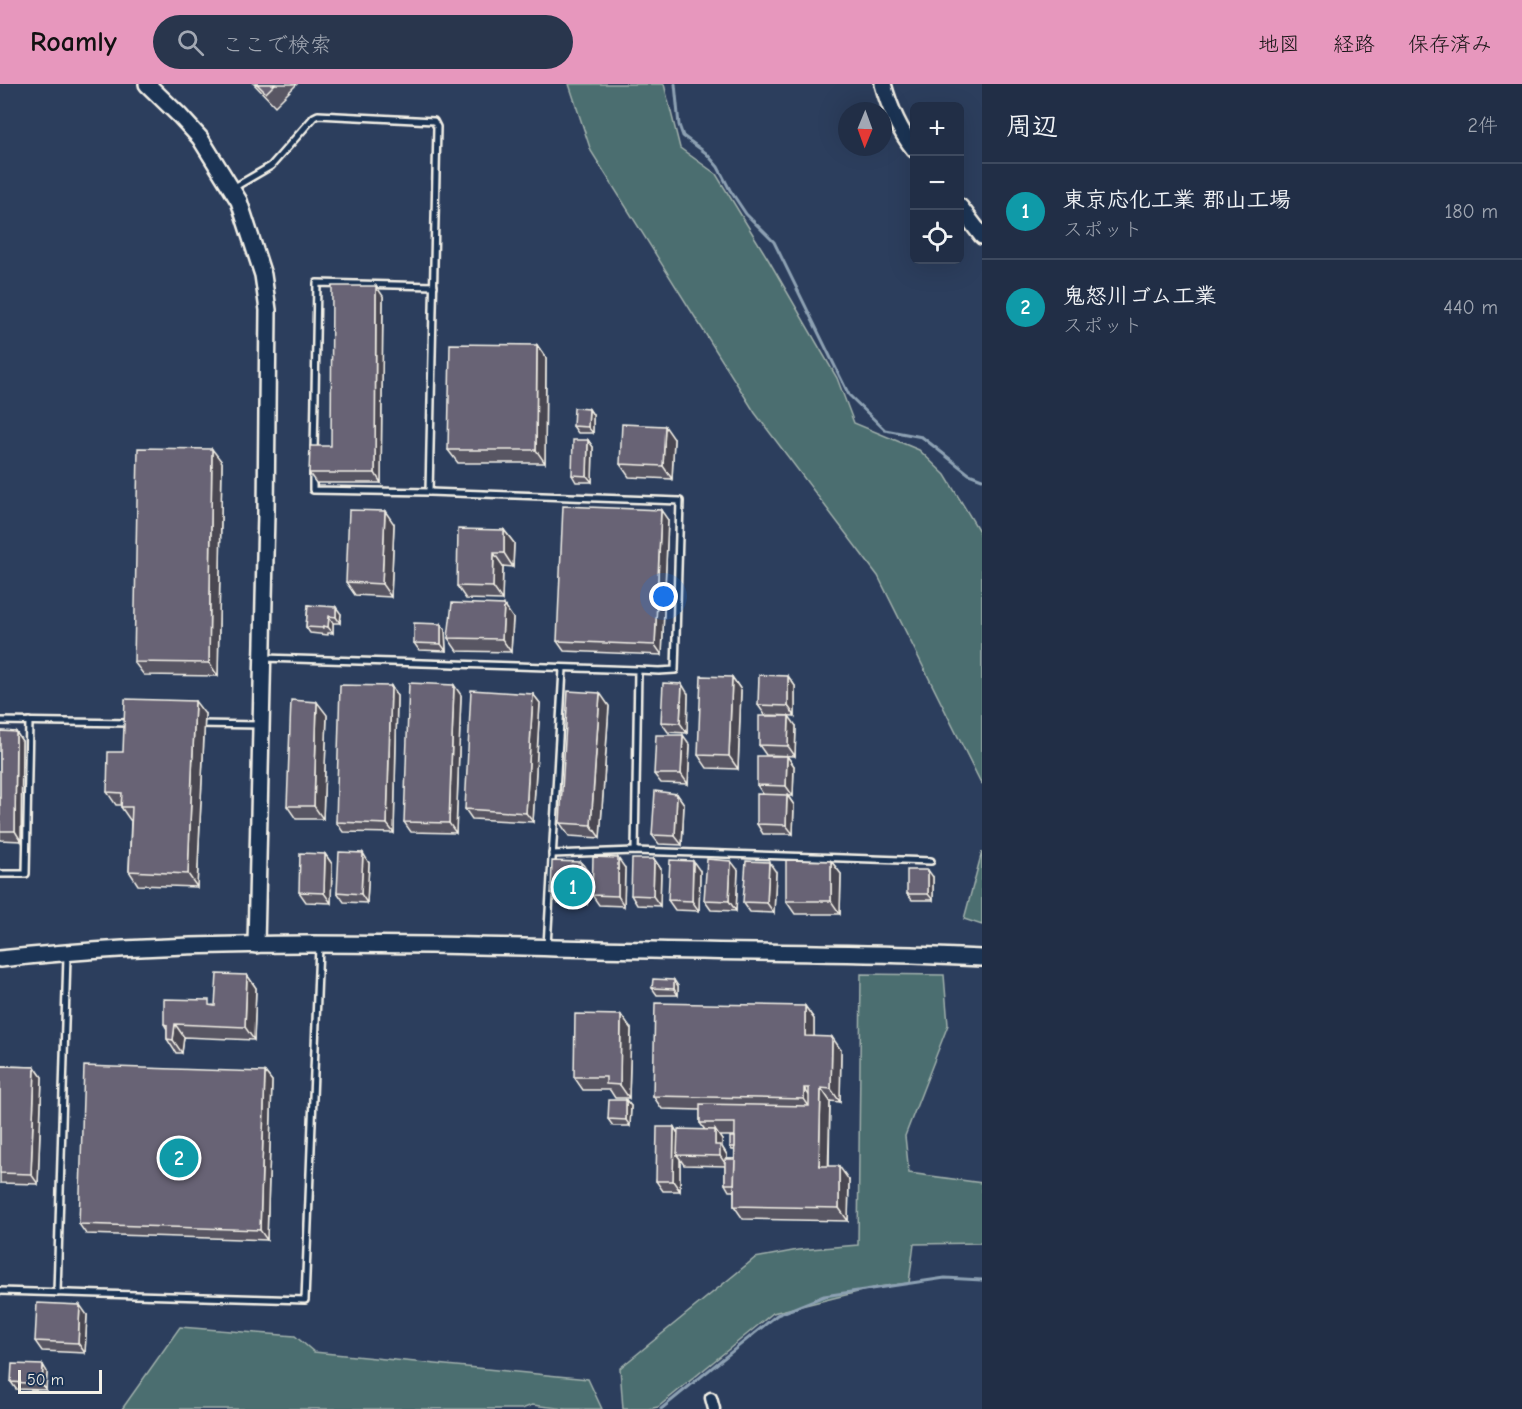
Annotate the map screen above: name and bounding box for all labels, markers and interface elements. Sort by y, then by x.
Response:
search box [153,15,573,69]
text: Roamly [30,26,117,58]
icon: search [174,26,207,59]
text: ここで検索 [222,32,332,58]
text: 地図 [1258,32,1300,56]
text: 経路 [1333,32,1375,56]
text: 保存済み [1408,32,1492,56]
north arrow [838,102,892,156]
map controls [910,102,964,264]
button: + [910,102,964,156]
text: 周辺 [1006,112,1058,142]
text: 2件 [1468,114,1498,137]
button: − [910,156,964,210]
text: 東京応化工業 郡山工場 [1063,187,1291,213]
text: 1 [1022,200,1029,223]
text: 180 m [1444,200,1498,223]
button: locate [910,210,964,264]
text: スポット [1063,218,1143,241]
text: 鬼怒川ゴム工業 [1063,283,1217,309]
text: 2 [1021,296,1030,319]
text: 440 m [1443,296,1498,319]
text: スポット [1063,314,1143,337]
your location [649,582,678,611]
pin: 1 [554,864,592,910]
pin: 2 [160,1136,198,1180]
scale bar [18,1367,102,1394]
text: 50 m [27,1371,64,1389]

